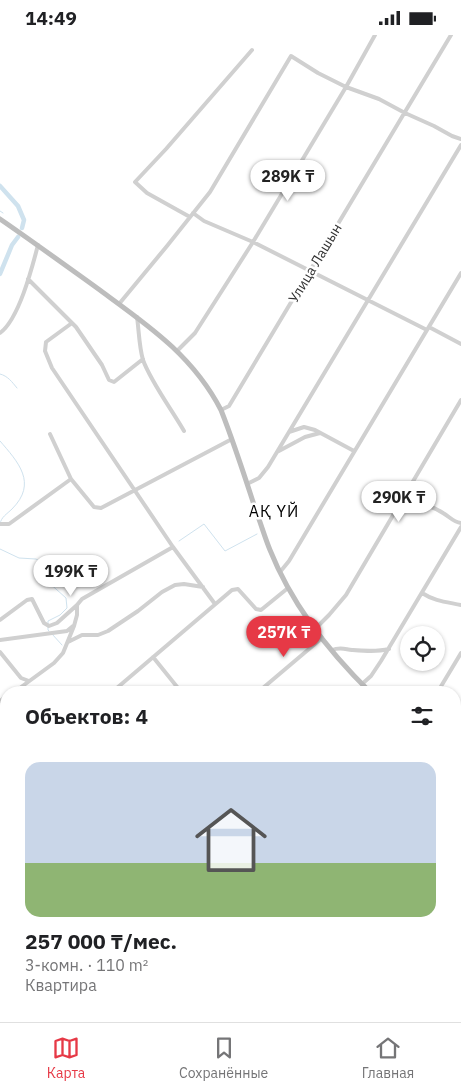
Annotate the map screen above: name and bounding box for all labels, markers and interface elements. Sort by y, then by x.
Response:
text: 14:49 [25,6,77,30]
pin: 289K ₸ [247,159,329,202]
text: 289K ₸ [261,166,315,186]
street label: Улица Лашын [284,220,346,306]
pin: 290K ₸ [358,481,440,523]
text: 290K ₸ [372,487,426,507]
district label: АҚ ҮЙ [249,501,299,521]
pin: 199K ₸ [30,555,112,597]
text: 199K ₸ [44,561,98,581]
pin: 257K ₸ [243,615,325,658]
text: 257K ₸ [257,622,311,642]
map controls [400,626,445,671]
button: locate [400,626,445,671]
text: Объектов: 4 [25,702,148,730]
icon: filters [408,702,436,730]
icon: home [186,795,276,885]
text: 257 000 ₸/мес. [25,927,177,955]
text: 3-комн. · 110 m² [25,955,148,975]
text: Квартира [25,975,97,995]
tab: Карта [47,1034,85,1082]
tab: Сохранённые [179,1034,268,1082]
tab: Главная [362,1034,414,1082]

